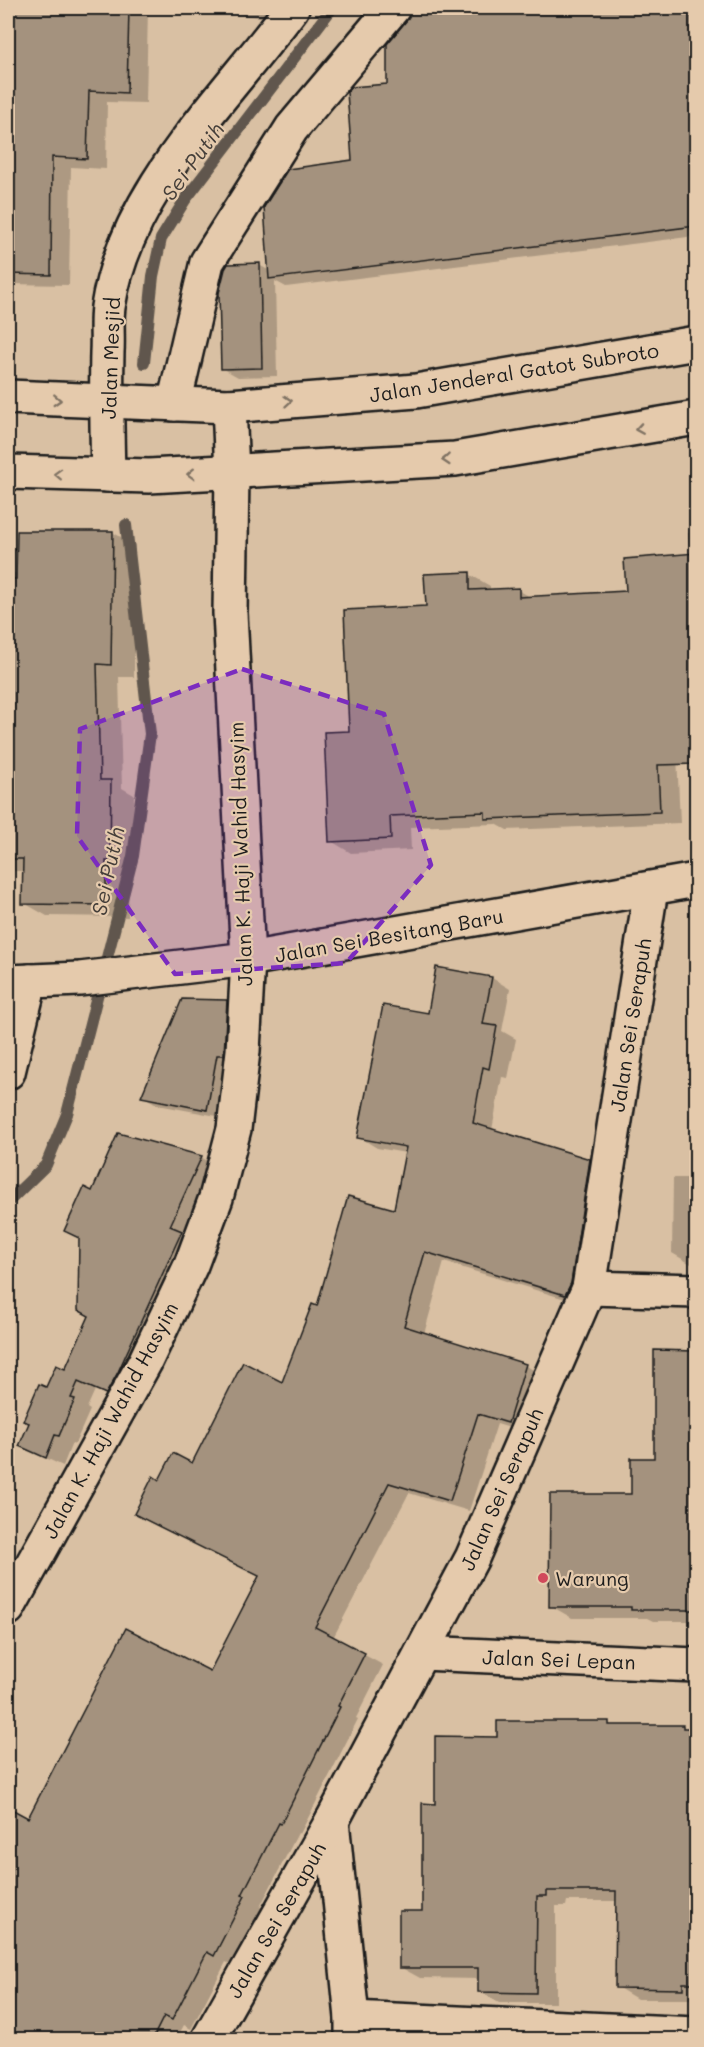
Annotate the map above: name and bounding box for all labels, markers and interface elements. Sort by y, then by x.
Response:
water label: Sei Putih [155,117,229,205]
street label: Jalan Mesjid [95,297,125,419]
street label: Jalan Jenderal Gatot Subroto [368,336,661,408]
one-way arrow [52,393,61,406]
one-way arrow [283,395,292,408]
one-way arrow [634,423,644,435]
one-way arrow [442,453,451,466]
one-way arrow [53,467,62,480]
one-way arrow [186,468,195,481]
street label: Jalan K. Haji Wahid Hasyim [222,721,258,987]
water label: Sei Putih [84,824,130,918]
street label: Jalan Sei Besitang Baru [273,902,505,968]
street label: Jalan Sei Serapuh [603,936,657,1114]
street label: Jalan K. Haji Wahid Hasyim [36,1297,184,1543]
street label: Jalan Sei Serapuh [453,1404,549,1574]
place label: Warung [555,1565,629,1591]
marker: Warung [536,1571,550,1585]
street label: Jalan Sei Lepan [482,1643,636,1675]
street label: Jalan Sei Serapuh [221,1838,331,2002]

